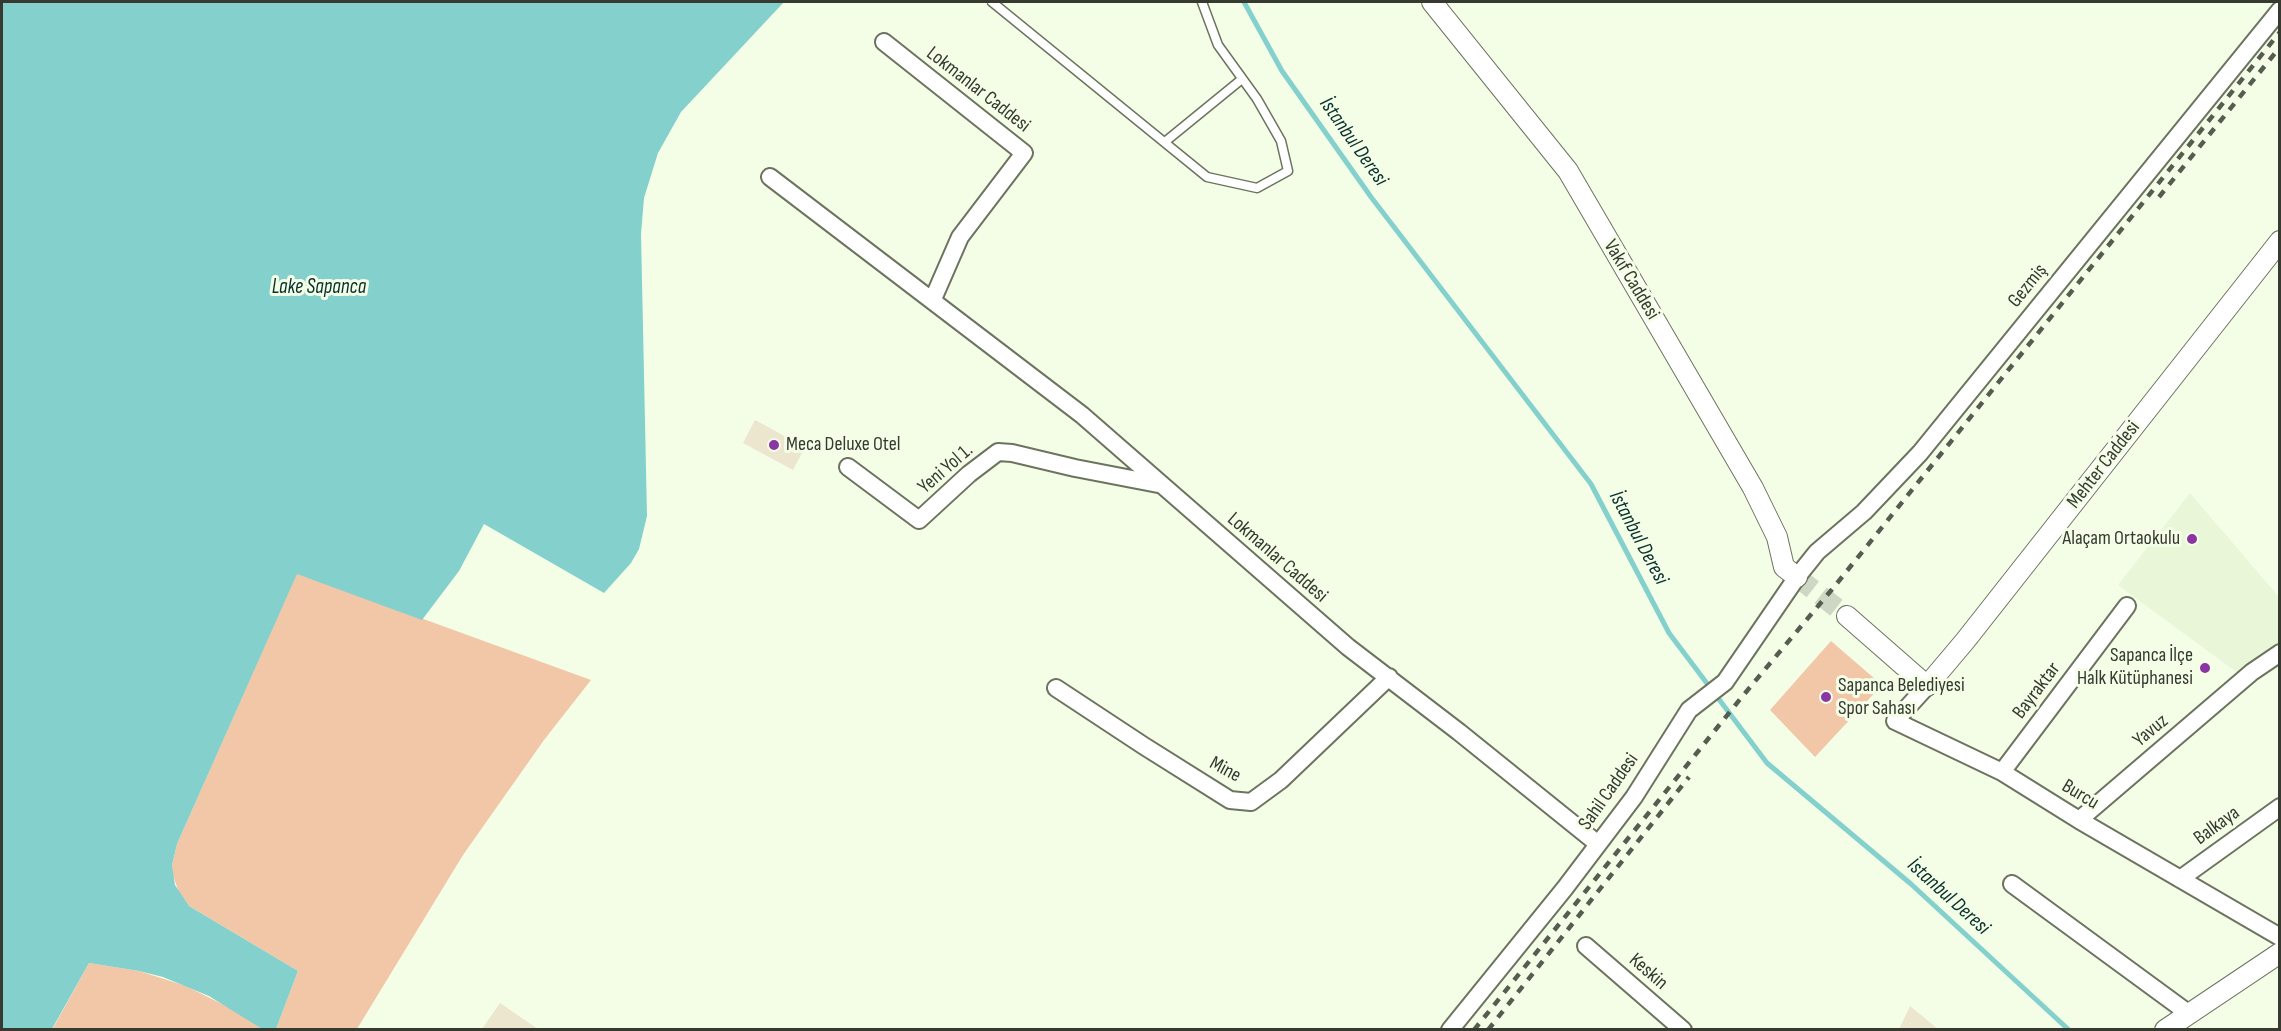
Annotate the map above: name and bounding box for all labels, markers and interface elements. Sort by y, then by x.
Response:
street label: Lokmanlar Caddesi [921,42,1035,138]
water label: İstanbul Deresi [1313,93,1393,191]
street label: Vakıf Caddesi [1598,236,1664,324]
street label: Gezmiş [2003,259,2053,313]
water label: Lake Sapanca [272,275,366,301]
street label: Mehter Caddesi [2062,417,2146,513]
place label: Meca Deluxe Otel [786,433,900,457]
marker: Meca Deluxe Otel [767,438,781,452]
street label: Yeni Yol 1. [914,439,978,499]
water label: İstanbul Deresi [1603,487,1673,589]
street label: Lokmanlar Caddesi [1222,508,1332,608]
place label: Alaçam Ortaokulu [2062,527,2180,551]
marker: Alaçam Ortaokulu [2185,532,2199,546]
place label: Sapanca İlçe Halk Kütüphanesi [2077,644,2193,691]
street label: Bayraktar [2008,658,2066,724]
marker: Sapanca İlçe Halk Kütüphanesi [2198,661,2212,675]
place label: Sapanca Belediyesi Spor Sahası [1838,674,1965,721]
marker: Sapanca Belediyesi Spor Sahası [1819,690,1833,704]
street label: Yavuz [2129,709,2173,753]
street label: Sahil Caddesi [1574,749,1644,835]
street label: Mine [1205,752,1245,788]
street label: Burcu [2057,775,2103,815]
street label: Balkaya [2189,801,2245,851]
water label: İstanbul Deresi [1901,853,1995,941]
street label: Keskin [1624,949,1672,995]

